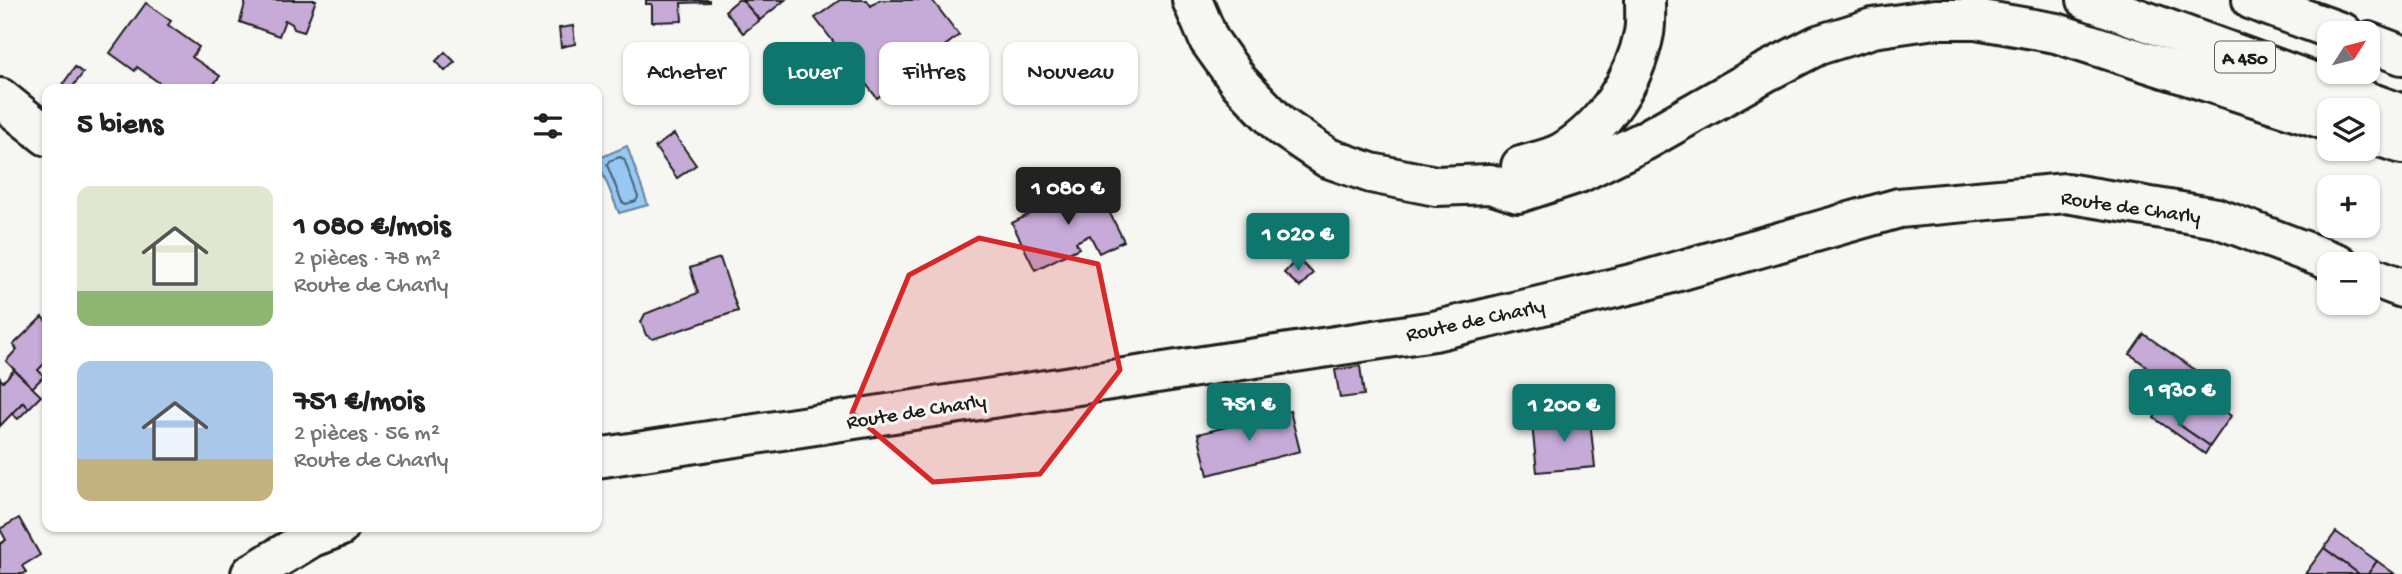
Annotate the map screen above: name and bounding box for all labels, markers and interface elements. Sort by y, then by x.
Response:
north arrow [2317,21,2380,84]
map controls [2317,21,2380,315]
road number: A 450 [2215,41,2275,72]
chip: Acheter [623,42,749,105]
chip: Louer [763,42,865,105]
chip: Filtres [879,42,989,105]
chip: Nouveau [1003,42,1138,105]
button: layers [2317,98,2380,161]
icon: filters [529,107,567,145]
text: 5 biens [77,109,163,144]
pin: 1 080 € [1003,168,1133,227]
button: + [2317,175,2380,238]
text: 1 080 € [1032,176,1104,203]
street label: Route de Charly [2059,187,2202,232]
text: 1 080 €/mois [294,211,450,246]
icon: home [133,214,217,298]
pin: 1 020 € [1233,214,1363,273]
text: 1 020 € [1262,222,1334,249]
text: 2 pièces · 78 m² [294,246,441,273]
button: − [2317,252,2380,315]
text: Route de Charly [294,273,448,300]
street label: Route de Charly [1404,296,1547,349]
pin: 1 930 € [2115,370,2245,429]
text: 1 930 € [2145,378,2215,405]
pin: 751 € [1200,384,1298,443]
pin: 1 200 € [1499,384,1629,444]
text: 751 €/mois [294,386,424,421]
icon: home [133,389,217,473]
street label: Route de Charly [845,390,988,437]
text: 751 € [1223,392,1275,419]
text: 1 200 € [1528,393,1600,420]
text: 2 pièces · 56 m² [294,421,440,448]
text: Route de Charly [294,448,448,475]

